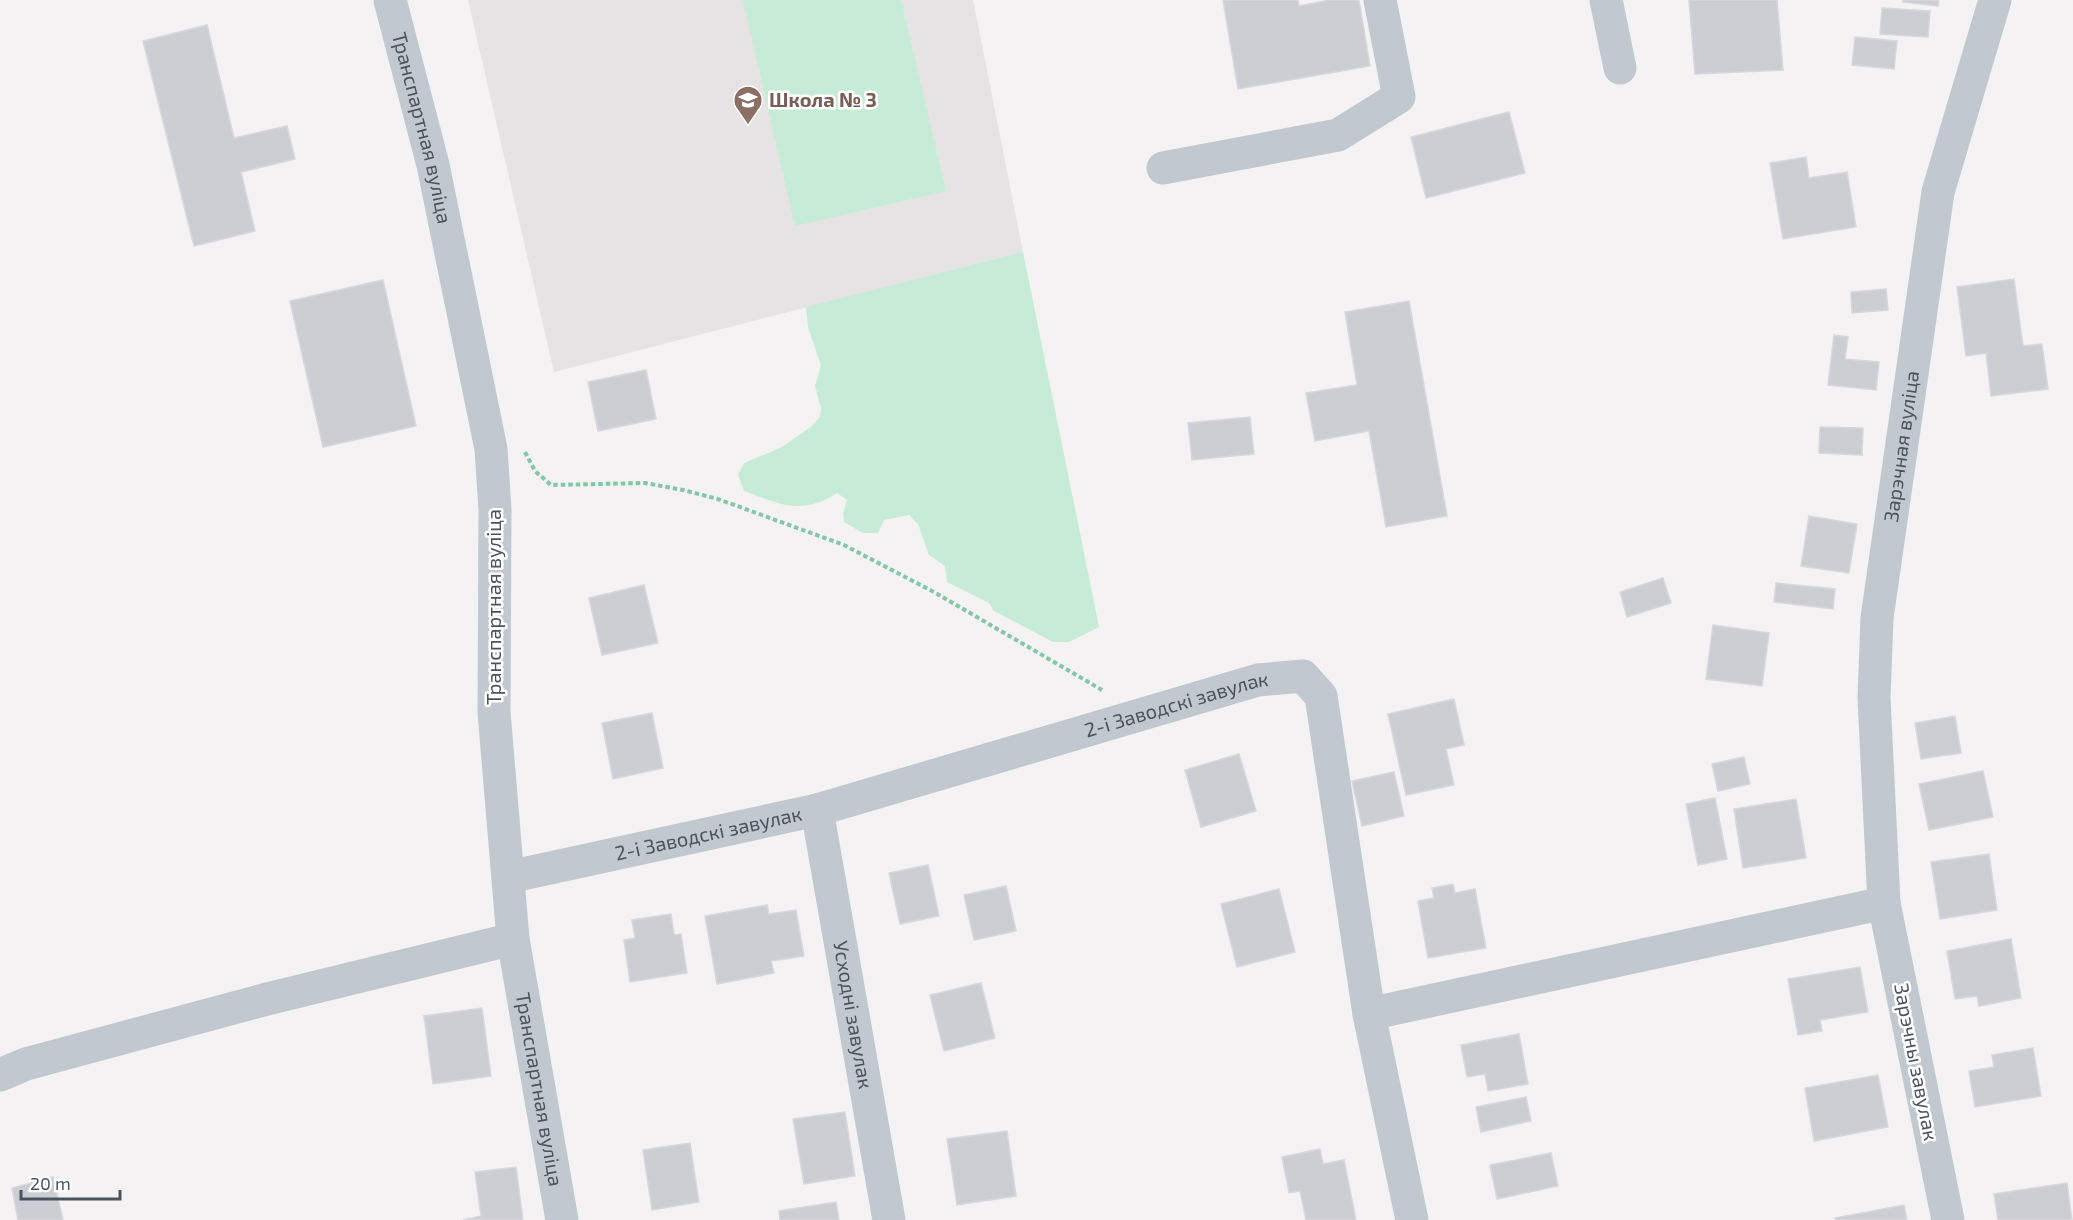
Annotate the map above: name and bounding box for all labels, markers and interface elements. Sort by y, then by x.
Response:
street label: Транспартная вуліца [388,29,458,226]
school or university icon: Школа № 3 [732,84,764,126]
place label: Школа № 3 [769,87,877,111]
street label: Зарэчная вуліца [1878,369,1923,524]
street label: Транспартная вуліца [481,509,506,705]
street label: 2-і Заводскі завулак [1081,666,1270,742]
street label: 2-і Заводскі завулак [612,801,804,865]
street label: Усходні завулак [829,939,879,1091]
street label: Зарэчны завулак [1889,981,1944,1143]
street label: Транспартная вуліца [512,990,569,1188]
scale bar [21,1163,120,1201]
text: 20 m [30,1172,71,1194]

